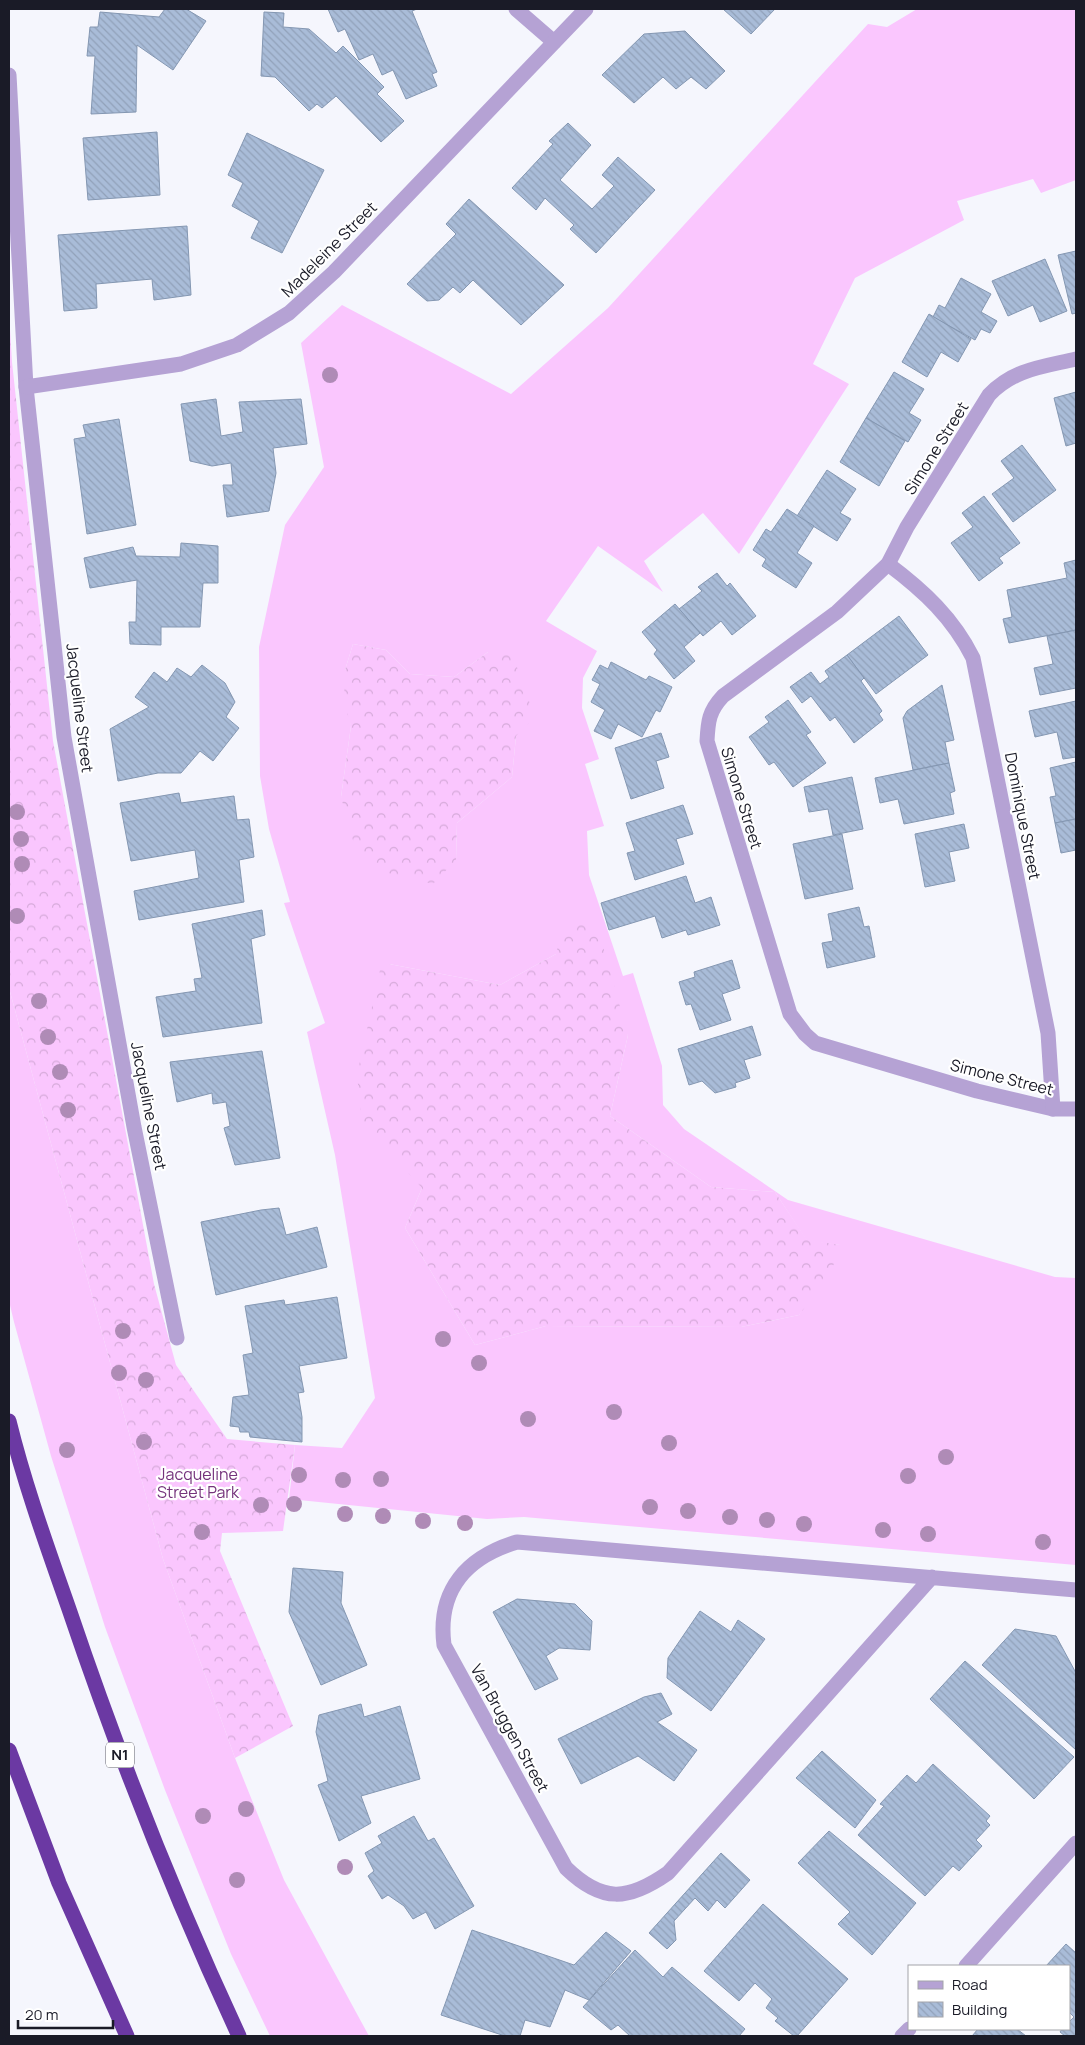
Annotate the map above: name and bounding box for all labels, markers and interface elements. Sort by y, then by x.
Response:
street label: Madeleine Street [276,196,382,302]
street label: Simone Street [899,397,973,499]
street label: Jacqueline Street [61,642,99,774]
street label: Simone Street [716,744,768,852]
street label: Dominique Street [1000,750,1046,882]
street label: Jacqueline Street [126,1040,172,1172]
street label: Simone Street [948,1054,1056,1100]
park label: Jacqueline Street Park [157,1463,240,1503]
street label: Van Bruggen Street [466,1660,554,1796]
road number: N1 [106,1742,134,1768]
legend [908,1965,1070,2030]
text: Road [952,1974,988,1995]
scale bar [18,1998,112,2030]
text: Building [952,1999,1007,2020]
text: 20 m [25,2004,58,2025]

